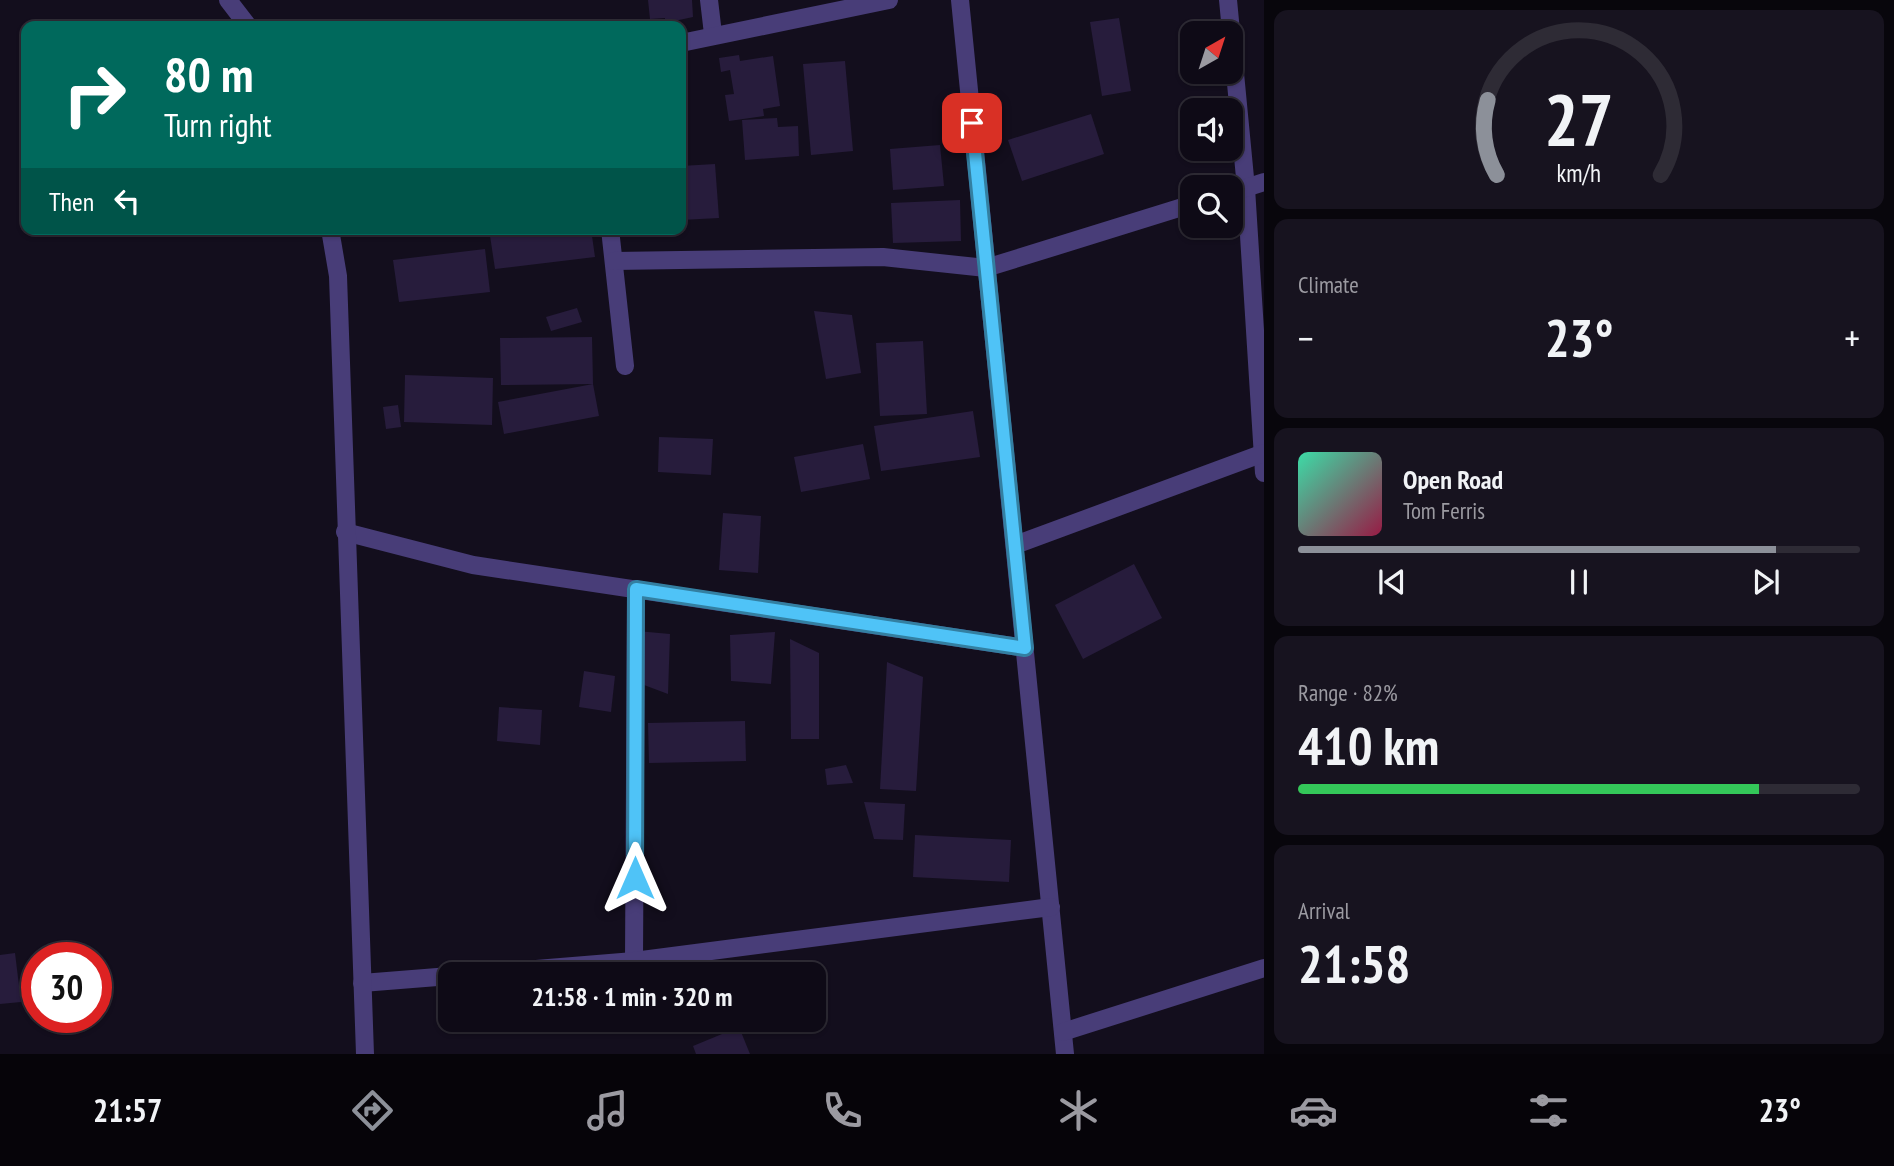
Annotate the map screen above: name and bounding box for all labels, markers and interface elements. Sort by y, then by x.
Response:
north arrow [1180,21,1242,84]
map controls [1180,21,1243,238]
text: 80 m [164,42,253,106]
icon: right [49,49,140,140]
text: 27 [1544,72,1614,166]
pin [942,93,1002,153]
button: sound [1180,98,1243,161]
text: Turn right [164,104,272,146]
icon: arrive [953,104,991,142]
text: km/h [1557,157,1601,189]
button: search [1180,175,1243,238]
icon: left [108,182,146,220]
text: Then [49,185,94,218]
text: Climate [1298,270,1359,299]
text: 23° [1545,304,1613,371]
text: − [1298,313,1314,362]
text: + [1844,313,1860,362]
text: Open Road [1403,463,1503,496]
text: Tom Ferris [1403,496,1485,525]
icon: previous [1373,563,1411,601]
icon: pause [1560,563,1598,601]
icon: next [1747,563,1785,601]
text: Range · 82% [1298,678,1398,707]
text: 410 km [1298,712,1439,779]
position arrow [598,841,672,915]
text: Arrival [1298,896,1350,925]
text: 21:58 [1298,930,1410,997]
speed limit sign: 30 [21,942,112,1033]
text: 21:58 · 1 min · 320 m [532,980,732,1013]
icon: directions [348,1086,397,1135]
icon: music [583,1086,632,1135]
icon: phone [818,1086,867,1135]
icon: climate [1054,1086,1103,1135]
icon: car [1289,1086,1338,1135]
icon: filters [1524,1086,1573,1135]
text: 21:57 [93,1089,162,1131]
text: 23° [1759,1089,1801,1131]

